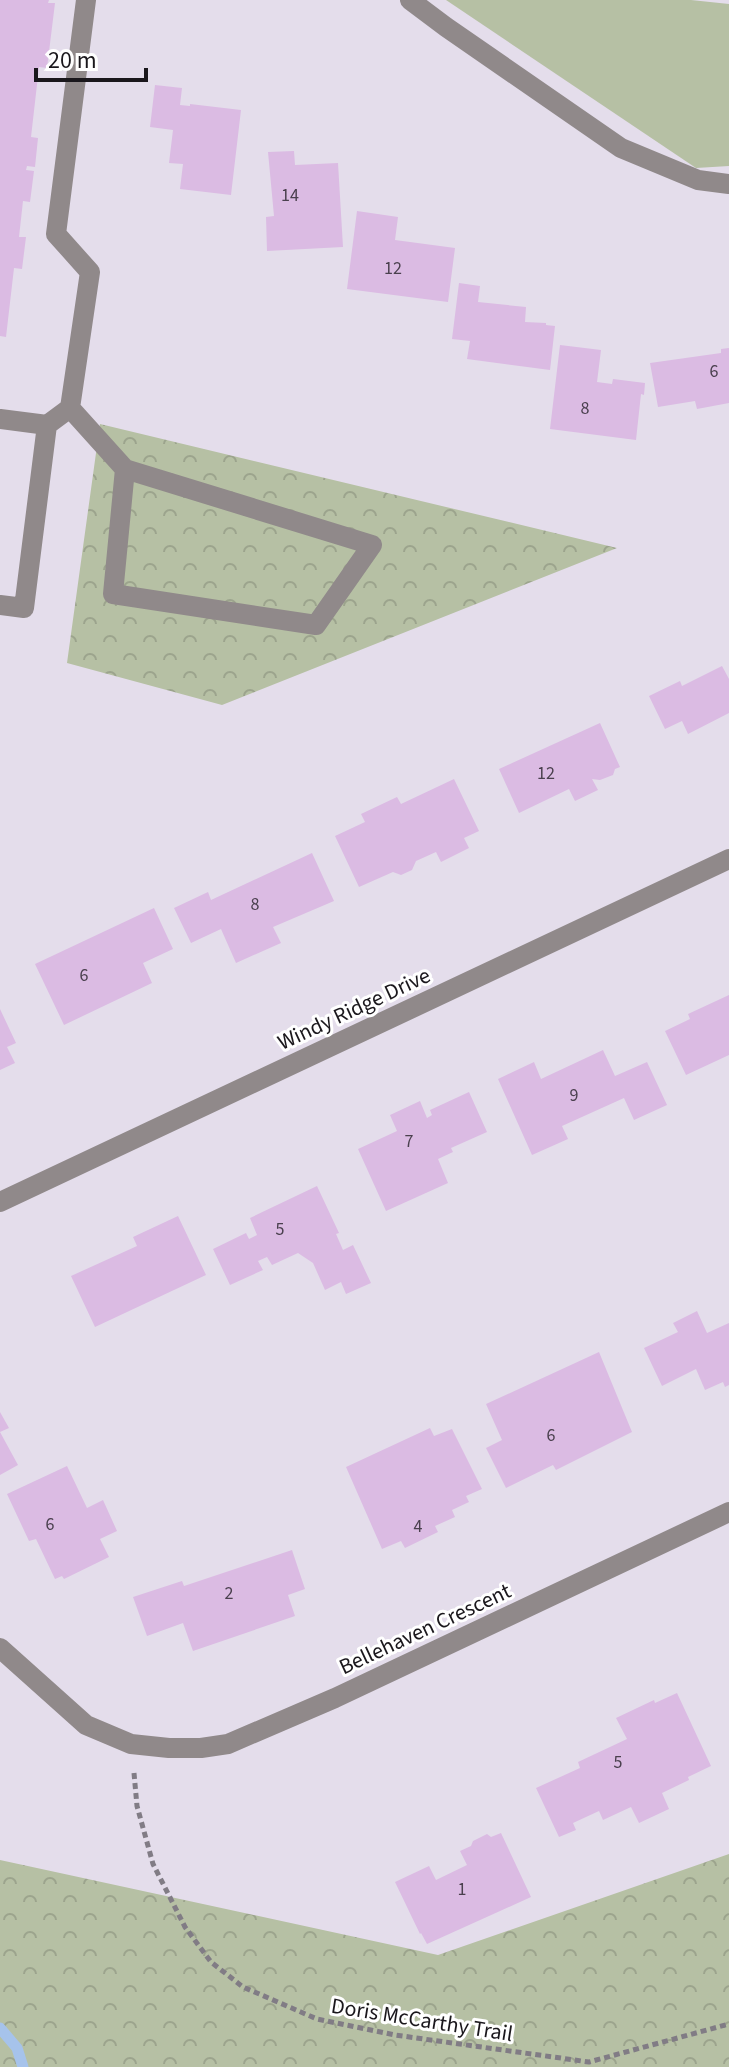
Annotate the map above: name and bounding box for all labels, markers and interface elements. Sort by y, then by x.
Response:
scale bar [36,32,146,82]
text: 20 m [48,43,97,78]
house number: 14 [281,183,299,208]
house number: 12 [384,256,402,281]
house number: 6 [710,359,719,384]
house number: 8 [581,396,590,421]
house number: 12 [537,761,555,786]
house number: 8 [251,892,260,917]
street label: Windy Ridge Drive [272,959,436,1058]
house number: 6 [80,963,89,988]
house number: 9 [570,1083,579,1108]
house number: 7 [405,1129,414,1154]
house number: 5 [276,1217,285,1242]
house number: 6 [547,1423,556,1448]
house number: 6 [46,1512,55,1537]
house number: 4 [414,1514,423,1539]
street label: Bellehaven Crescent [334,1575,517,1683]
house number: 2 [225,1581,234,1606]
house number: 5 [614,1750,623,1775]
house number: 1 [458,1877,466,1902]
street label: Doris McCarthy Trail [329,1990,515,2050]

